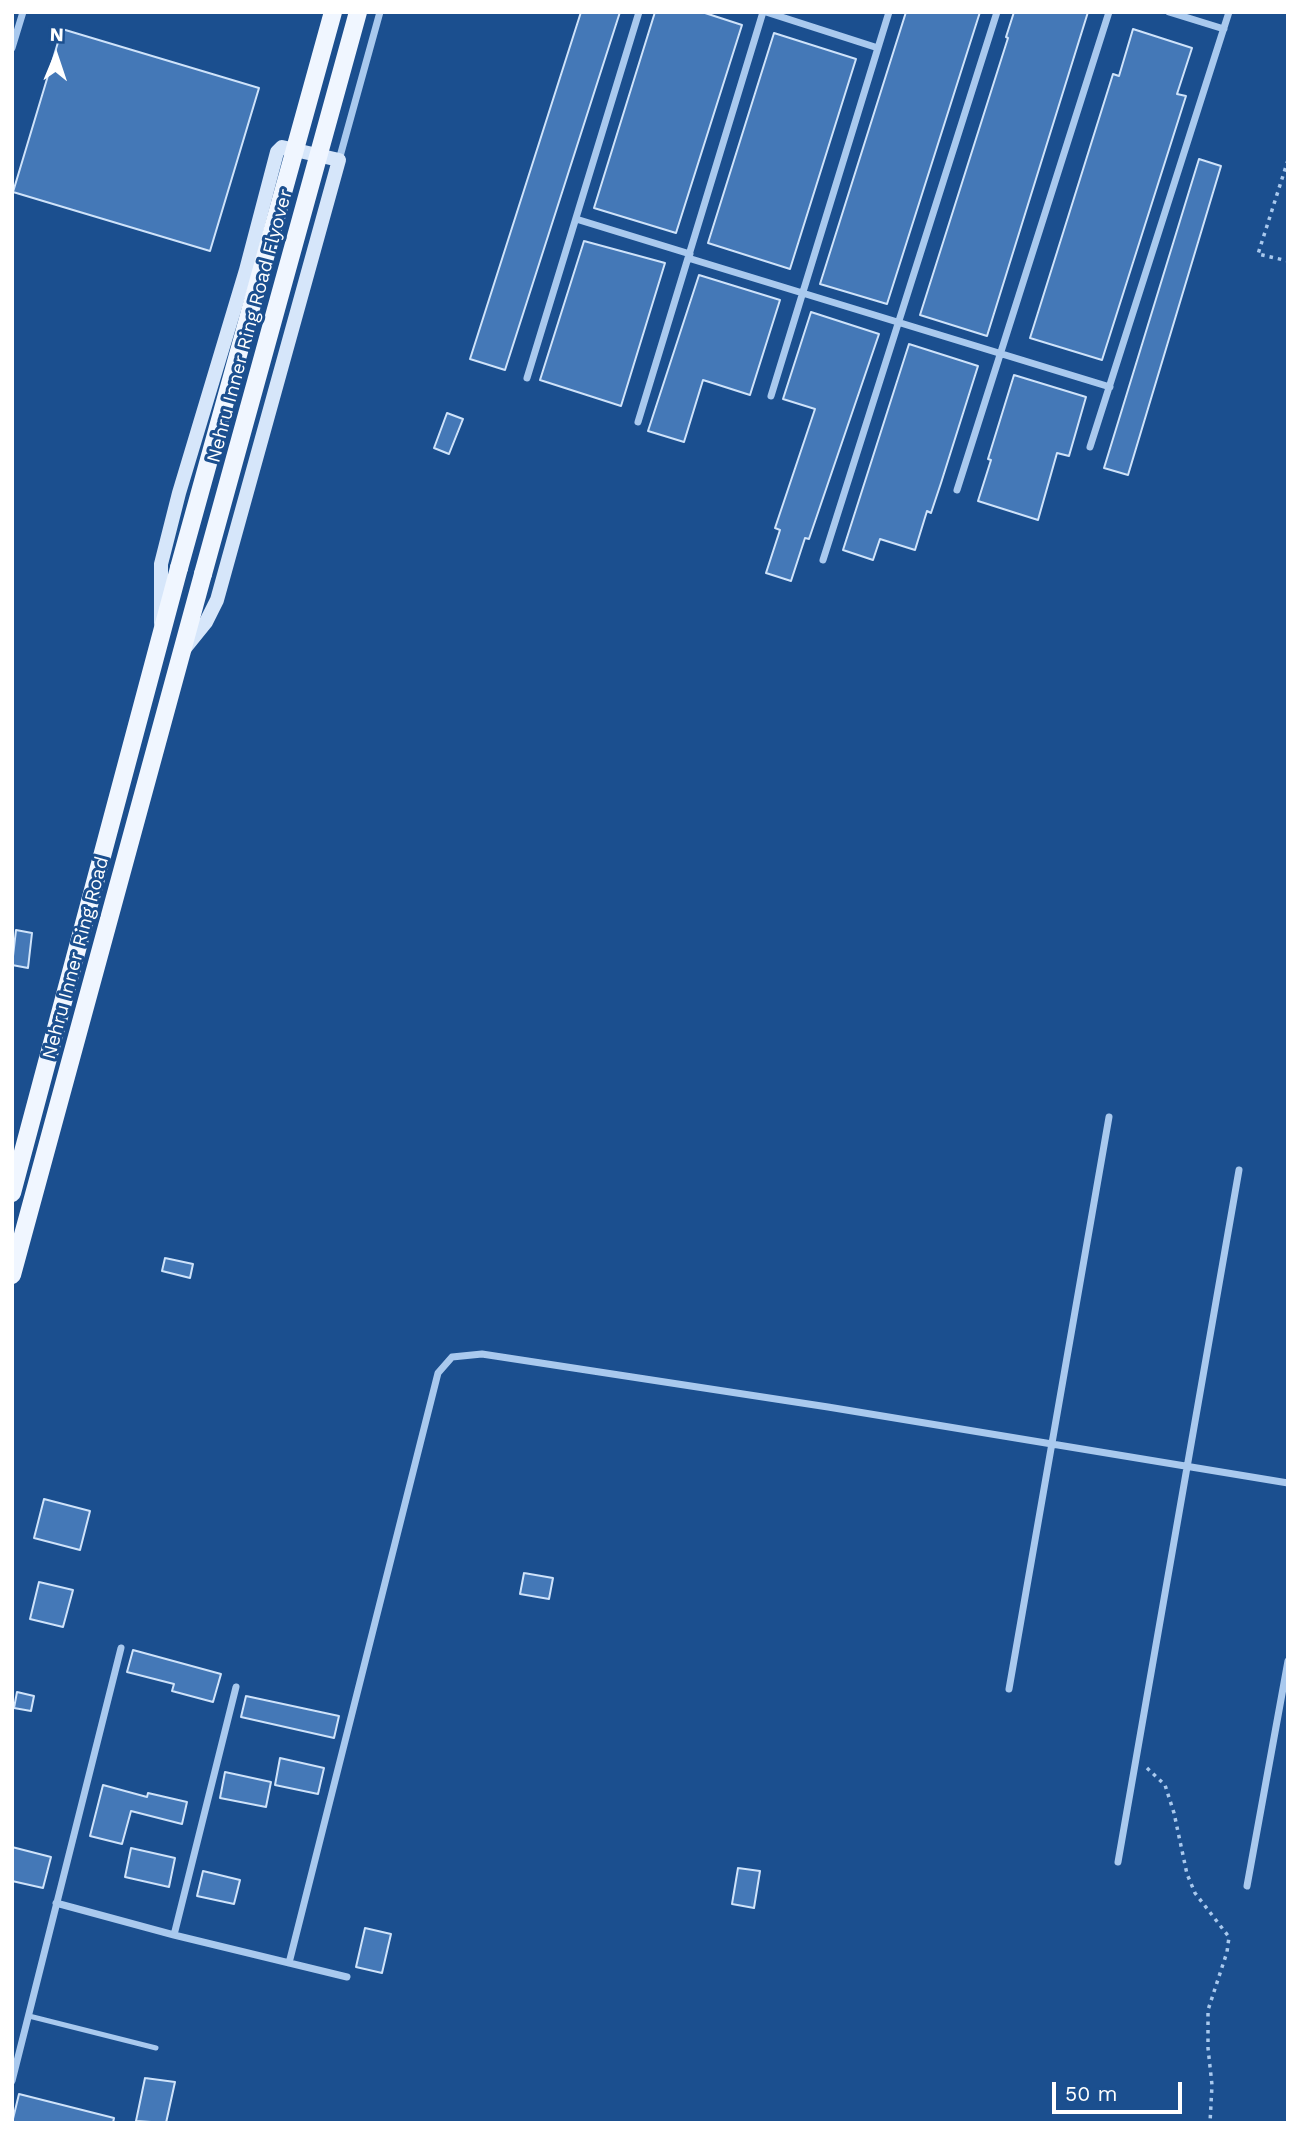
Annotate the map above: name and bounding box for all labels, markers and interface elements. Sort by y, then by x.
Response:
north arrow [21,21,91,91]
text: N [49,23,64,46]
street label: Nehru Inner Ring Road Flyover [202,187,298,465]
street label: Nehru Inner Ring Road [38,854,114,1062]
scale bar [1055,2068,1184,2112]
text: 50 m [1065,2081,1117,2106]

